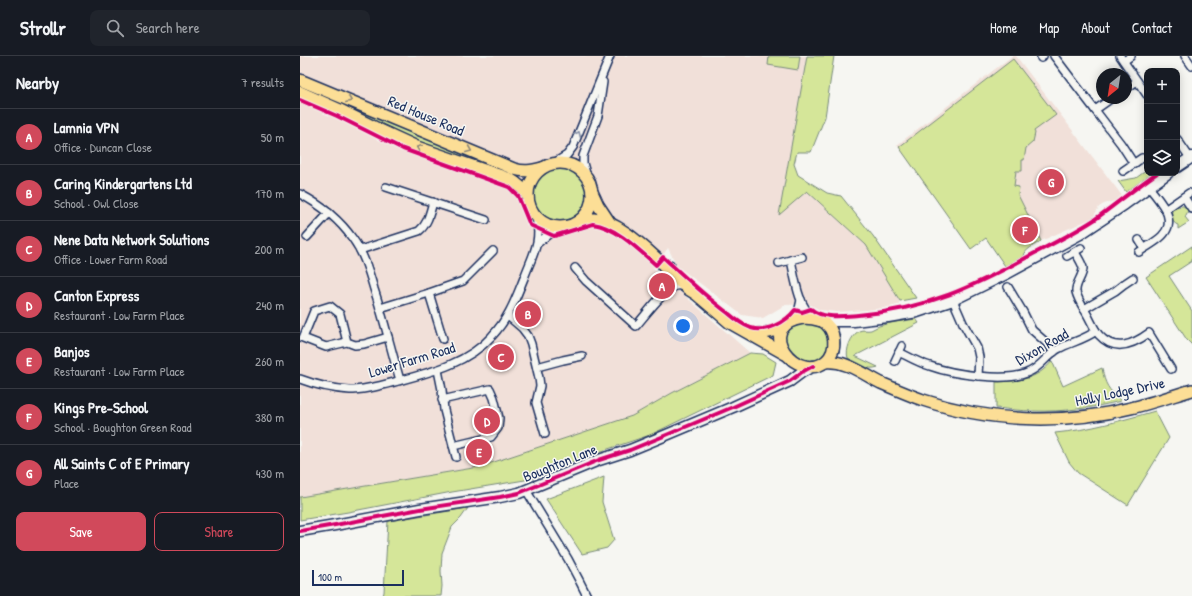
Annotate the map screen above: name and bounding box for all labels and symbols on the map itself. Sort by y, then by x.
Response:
north arrow [1096,68,1132,104]
street label: Red House Road [385,90,468,141]
one-way arrow [345,96,352,104]
one-way arrow [574,131,582,138]
one-way arrow [415,144,422,152]
one-way arrow [465,145,472,153]
pin: G [1038,167,1064,197]
pin: F [1012,215,1038,245]
pin: A [649,271,675,301]
pin: B [515,299,541,329]
your location [673,316,693,336]
street label: Dixon Road [1011,323,1072,370]
street label: Lower Farm Road [366,336,458,383]
pin: C [488,342,514,372]
street label: Holly Lodge Drive [1073,372,1167,411]
pin: D [474,406,500,436]
pin: E [466,437,492,467]
street label: Boughton Lane [520,438,600,487]
scale bar [312,568,404,587]

